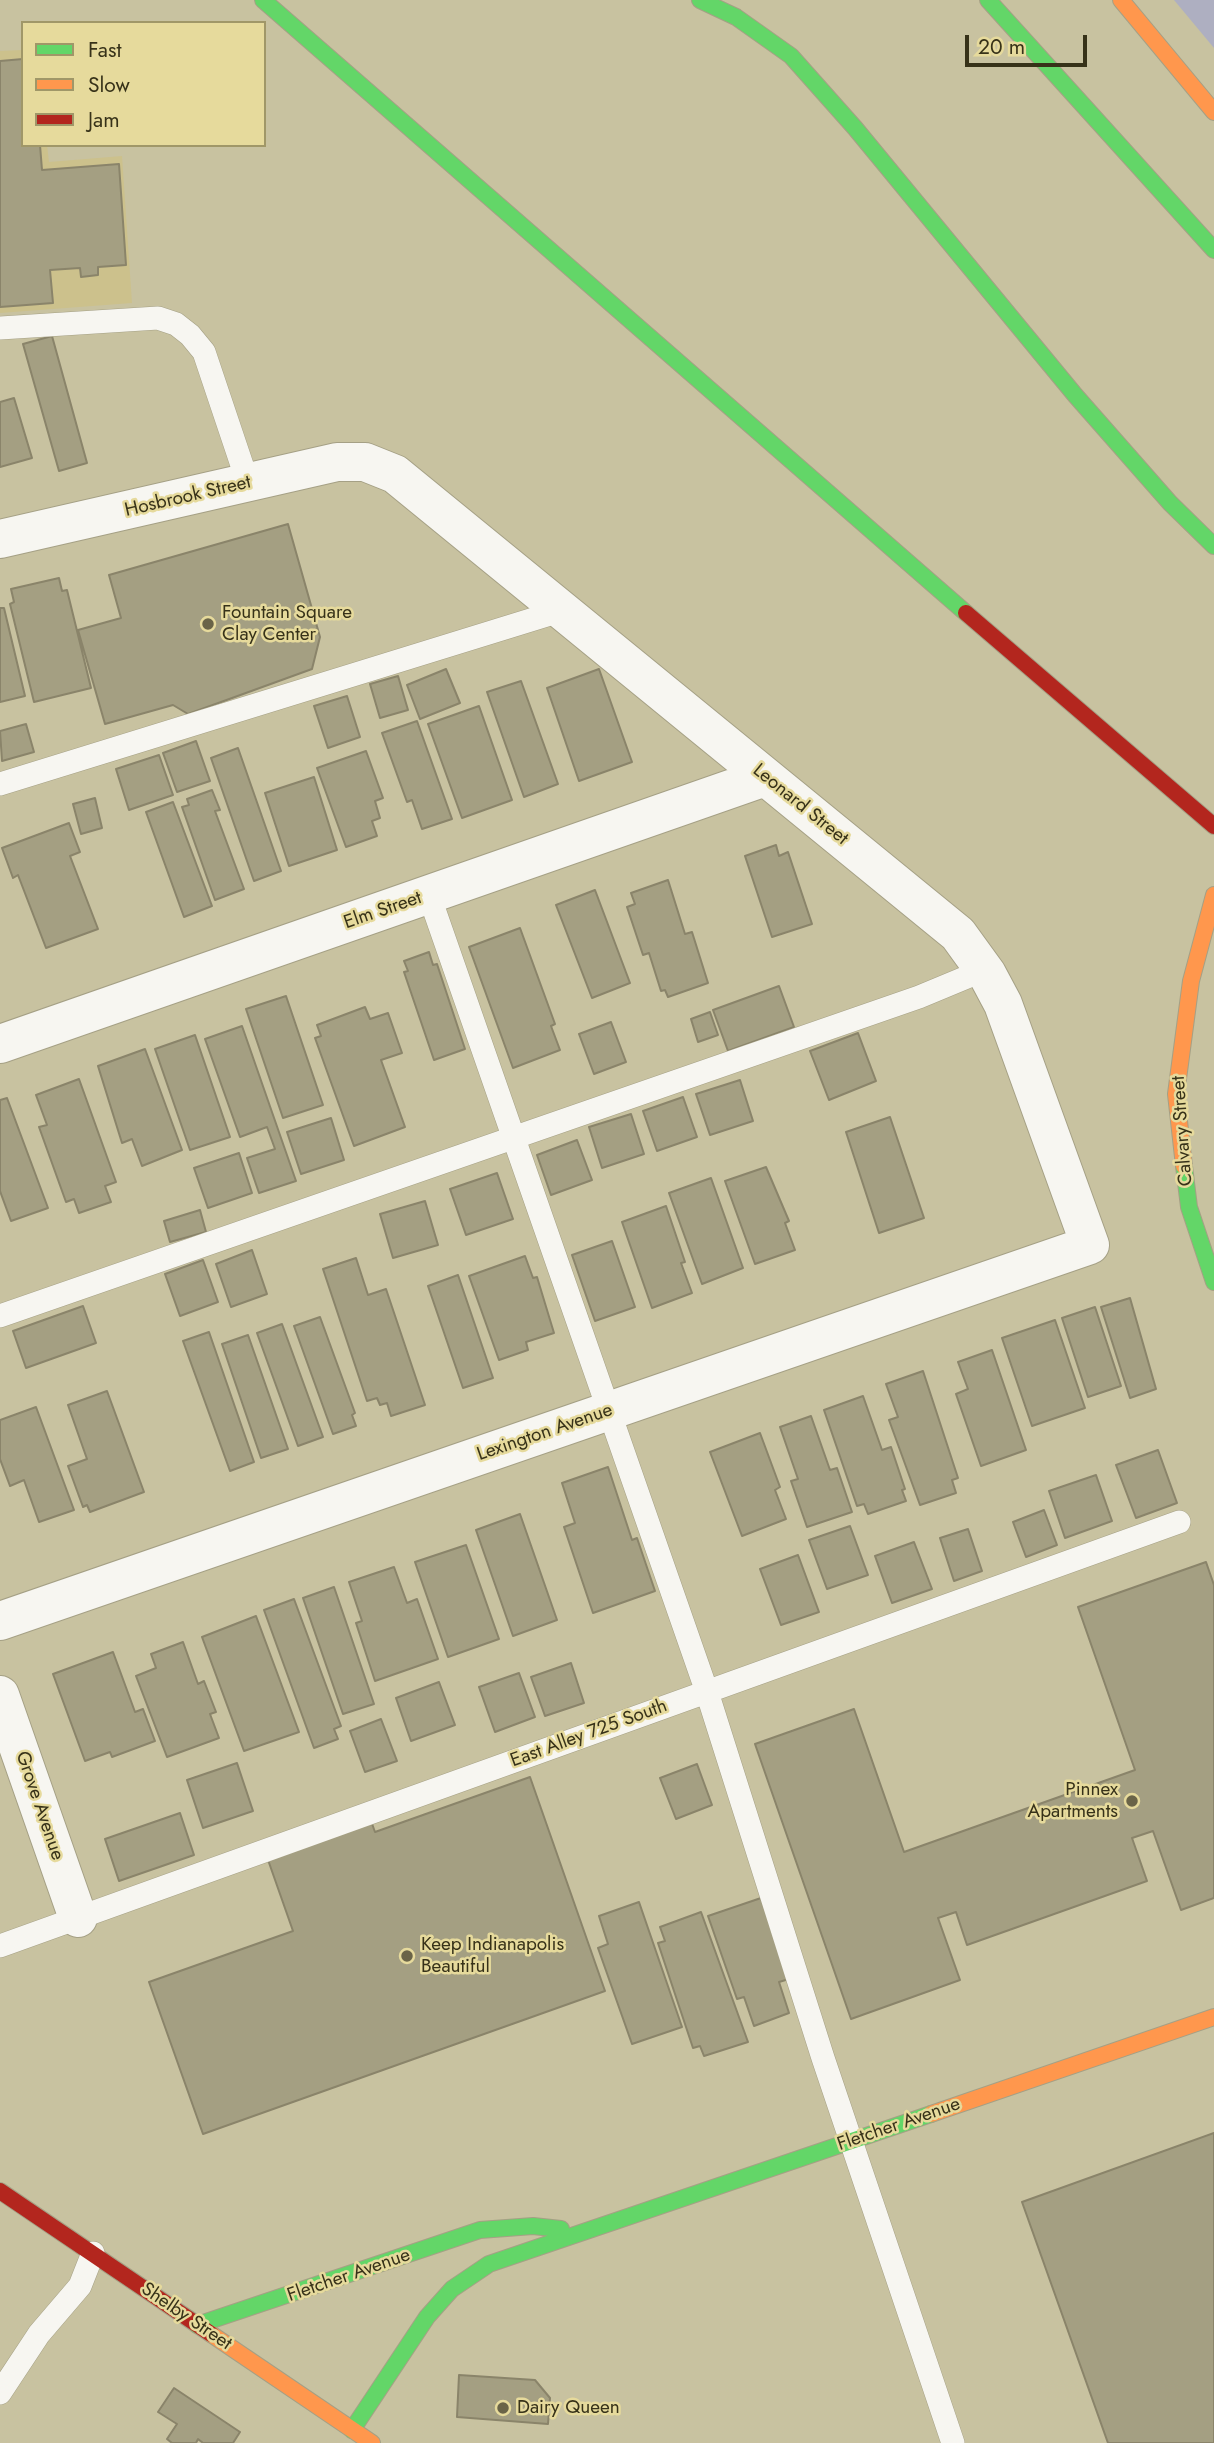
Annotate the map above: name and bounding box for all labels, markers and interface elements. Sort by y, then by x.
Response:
legend [21,21,266,147]
scale bar [969,21,1092,65]
text: 20 m [978,32,1025,62]
text: Fast [88,35,121,65]
text: Slow [88,70,130,100]
text: Jam [88,105,120,135]
street label: Hosbrook Street [123,471,253,523]
place label: Fountain Square Clay Center [222,602,352,646]
marker: Fountain Square Clay Center [200,616,216,632]
street label: Leonard Street [748,760,852,850]
street label: Elm Street [341,887,425,935]
street label: Calvary Street [1168,1075,1198,1187]
street label: Lexington Avenue [474,1399,616,1467]
street label: East Alley 725 South [508,1695,670,1773]
street label: Grove Avenue [10,1748,68,1864]
place label: Pinnex Apartments [1028,1779,1118,1823]
marker: Pinnex Apartments [1124,1793,1140,1809]
place label: Keep Indianapolis Beautiful [421,1934,564,1978]
marker: Keep Indianapolis Beautiful [399,1948,415,1964]
street label: Fletcher Avenue [835,2093,963,2157]
street label: Fletcher Avenue [285,2244,413,2308]
street label: Shelby Street [136,2278,236,2356]
place label: Dairy Queen [517,2397,620,2419]
marker: Dairy Queen [495,2400,511,2416]

